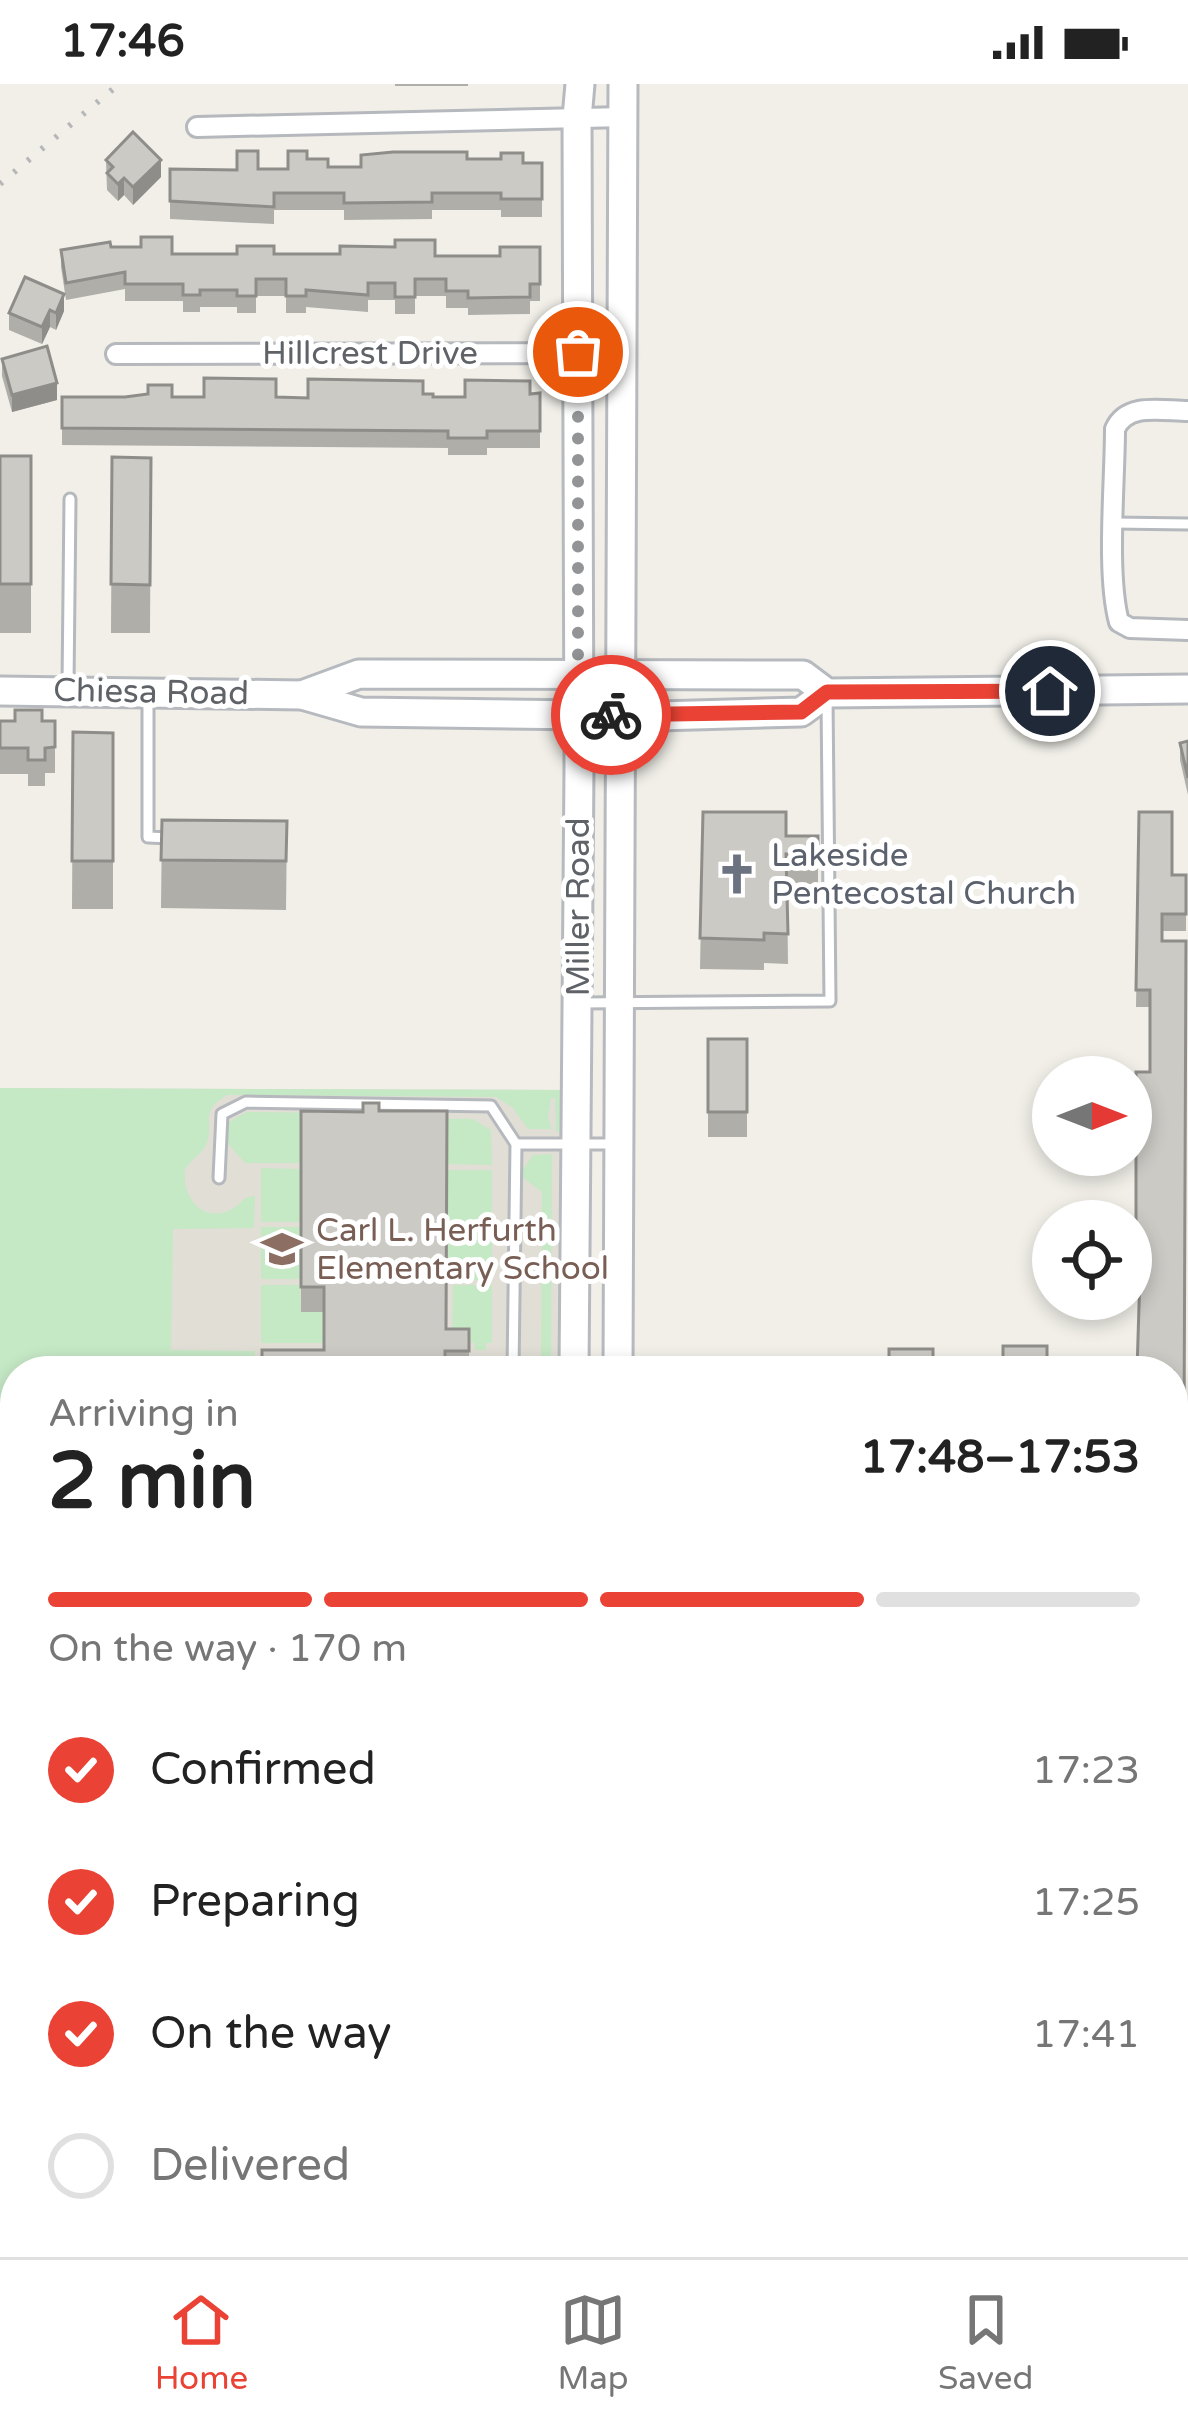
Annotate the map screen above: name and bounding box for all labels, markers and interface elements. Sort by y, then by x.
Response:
text: 17:46 [60,15,185,69]
pin [527,301,629,403]
icon: bag [545,319,611,385]
street label: Hillcrest Drive [262,334,478,373]
pin [999,640,1101,742]
courier [551,655,671,775]
icon: home [1017,658,1083,724]
street label: Chiesa Road [53,671,249,713]
icon: bike [578,682,644,748]
street label: Miller Road [559,817,598,997]
place label: Lakeside Pentecostal Church [771,836,1076,913]
church icon: Lakeside Pentecostal Church [714,851,760,897]
north arrow [1032,1056,1152,1176]
map controls [1032,1056,1152,1320]
button: locate [1032,1200,1152,1320]
place label: Carl L. Herfurth Elementary School [316,1211,609,1288]
school or university icon: Carl L. Herfurth Elementary School [259,1226,305,1272]
text: Arriving in [48,1390,239,1437]
text: 17:48–17:53 [860,1431,1140,1485]
text: 2 min [48,1435,256,1529]
text: On the way · 170 m [48,1625,407,1672]
icon: check [48,1737,114,1803]
text: Confirmed [150,1743,376,1797]
text: 17:23 [1032,1747,1140,1794]
icon: check [48,1869,114,1935]
text: Preparing [150,1875,360,1929]
text: 17:25 [1032,1879,1140,1926]
icon: check [48,2001,114,2067]
text: On the way [150,2007,391,2061]
text: 17:41 [1032,2011,1140,2058]
text: Delivered [150,2139,350,2193]
tab: Home [155,2287,248,2398]
tab: Map [557,2287,629,2398]
tab: Saved [938,2287,1033,2398]

